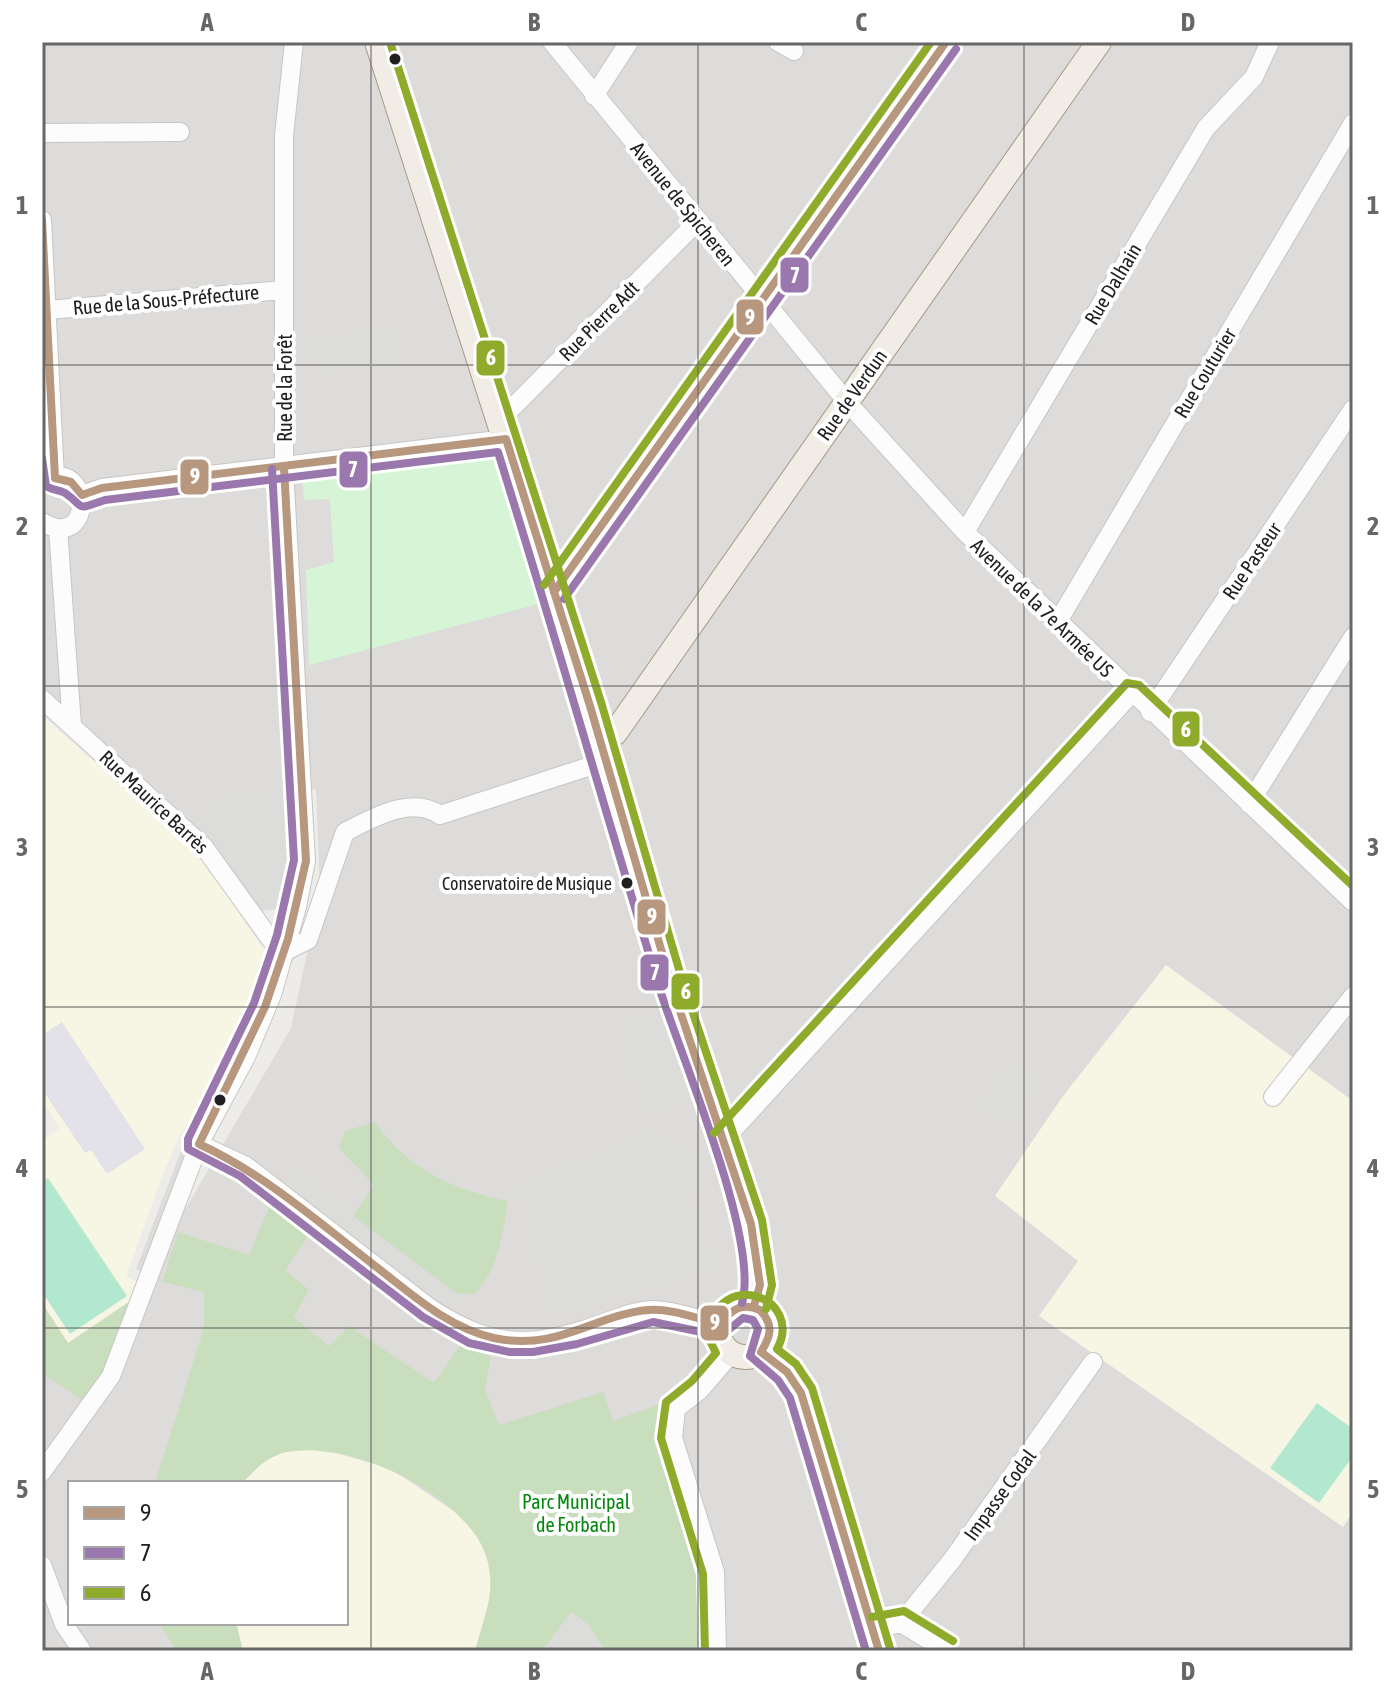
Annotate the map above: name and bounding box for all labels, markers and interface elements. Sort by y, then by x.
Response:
text: A [200,7,214,37]
text: B [528,7,541,37]
text: C [855,7,867,37]
text: D [1181,7,1195,37]
unlabelled marker [387,51,403,67]
street label: Avenue de Spicheren [626,137,740,270]
text: 1 [16,190,28,220]
text: 1 [1367,190,1379,220]
street label: Rue Dalhain [1079,239,1146,328]
line badge: 7 [779,256,810,294]
text: 7 [790,262,800,288]
street label: Rue Pierre Adt [554,276,643,365]
street label: Rue de la Sous-Préfecture [72,280,260,319]
line badge: 9 [735,298,765,336]
text: 9 [745,304,755,330]
street label: Rue Couturier [1169,323,1241,422]
street label: Rue de la Forêt [273,334,296,442]
line badge: 6 [475,339,506,377]
text: 6 [486,344,496,370]
street label: Rue de Verdun [812,345,891,445]
line badge: 7 [338,450,369,489]
text: 7 [348,456,358,482]
line badge: 9 [179,458,210,496]
text: 9 [190,463,200,489]
text: 2 [16,511,28,541]
text: 2 [1367,511,1379,541]
street label: Rue Pasteur [1218,517,1286,603]
street label: Avenue de la 7e Armée US [966,534,1118,682]
line badge: 6 [1171,710,1201,748]
text: 6 [1181,716,1191,742]
street label: Rue Maurice Barrès [95,745,213,858]
text: 3 [16,832,28,862]
text: 3 [1367,832,1379,862]
place label: Conservatoire de Musique [442,873,612,894]
marker: Conservatoire de Musique [619,875,635,891]
line badge: 9 [636,898,667,936]
text: 9 [647,903,657,929]
line badge: 7 [639,953,670,992]
text: 7 [650,959,660,985]
line badge: 6 [670,972,701,1011]
text: 6 [681,978,691,1004]
unlabelled marker [212,1092,228,1108]
text: 4 [15,1153,28,1183]
text: 4 [1366,1153,1379,1183]
line badge: 9 [699,1304,730,1342]
text: 9 [710,1309,720,1335]
street label: Impasse Codal [959,1444,1041,1545]
text: 5 [16,1474,28,1504]
text: 5 [1367,1474,1379,1504]
legend [68,1481,348,1625]
park label: Parc Municipal de Forbach [522,1490,631,1536]
text: 9 [140,1499,151,1526]
text: 7 [140,1539,151,1566]
text: 6 [140,1579,151,1606]
text: A [200,1656,214,1686]
text: B [528,1656,541,1686]
text: C [855,1656,867,1686]
text: D [1181,1656,1195,1686]

